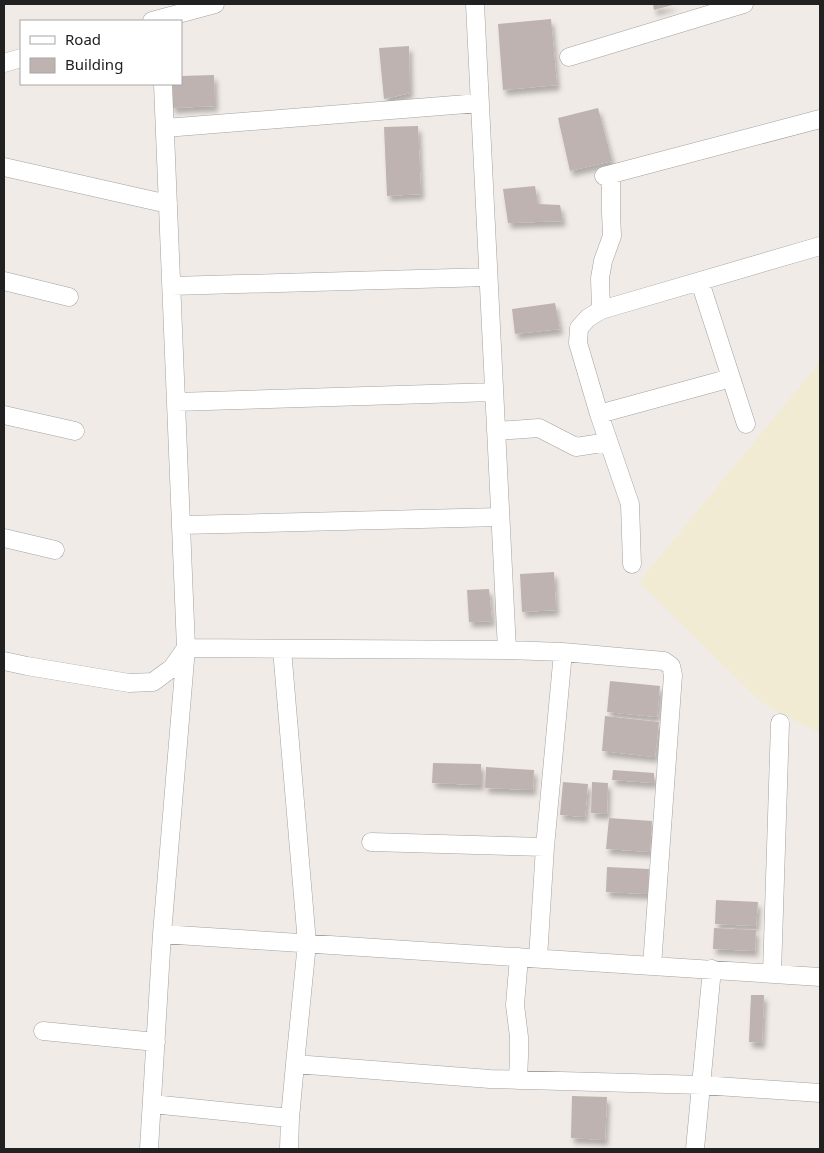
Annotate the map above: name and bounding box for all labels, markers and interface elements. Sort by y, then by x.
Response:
legend [20,20,182,85]
text: Road [65,29,101,49]
text: Building [65,54,123,74]

